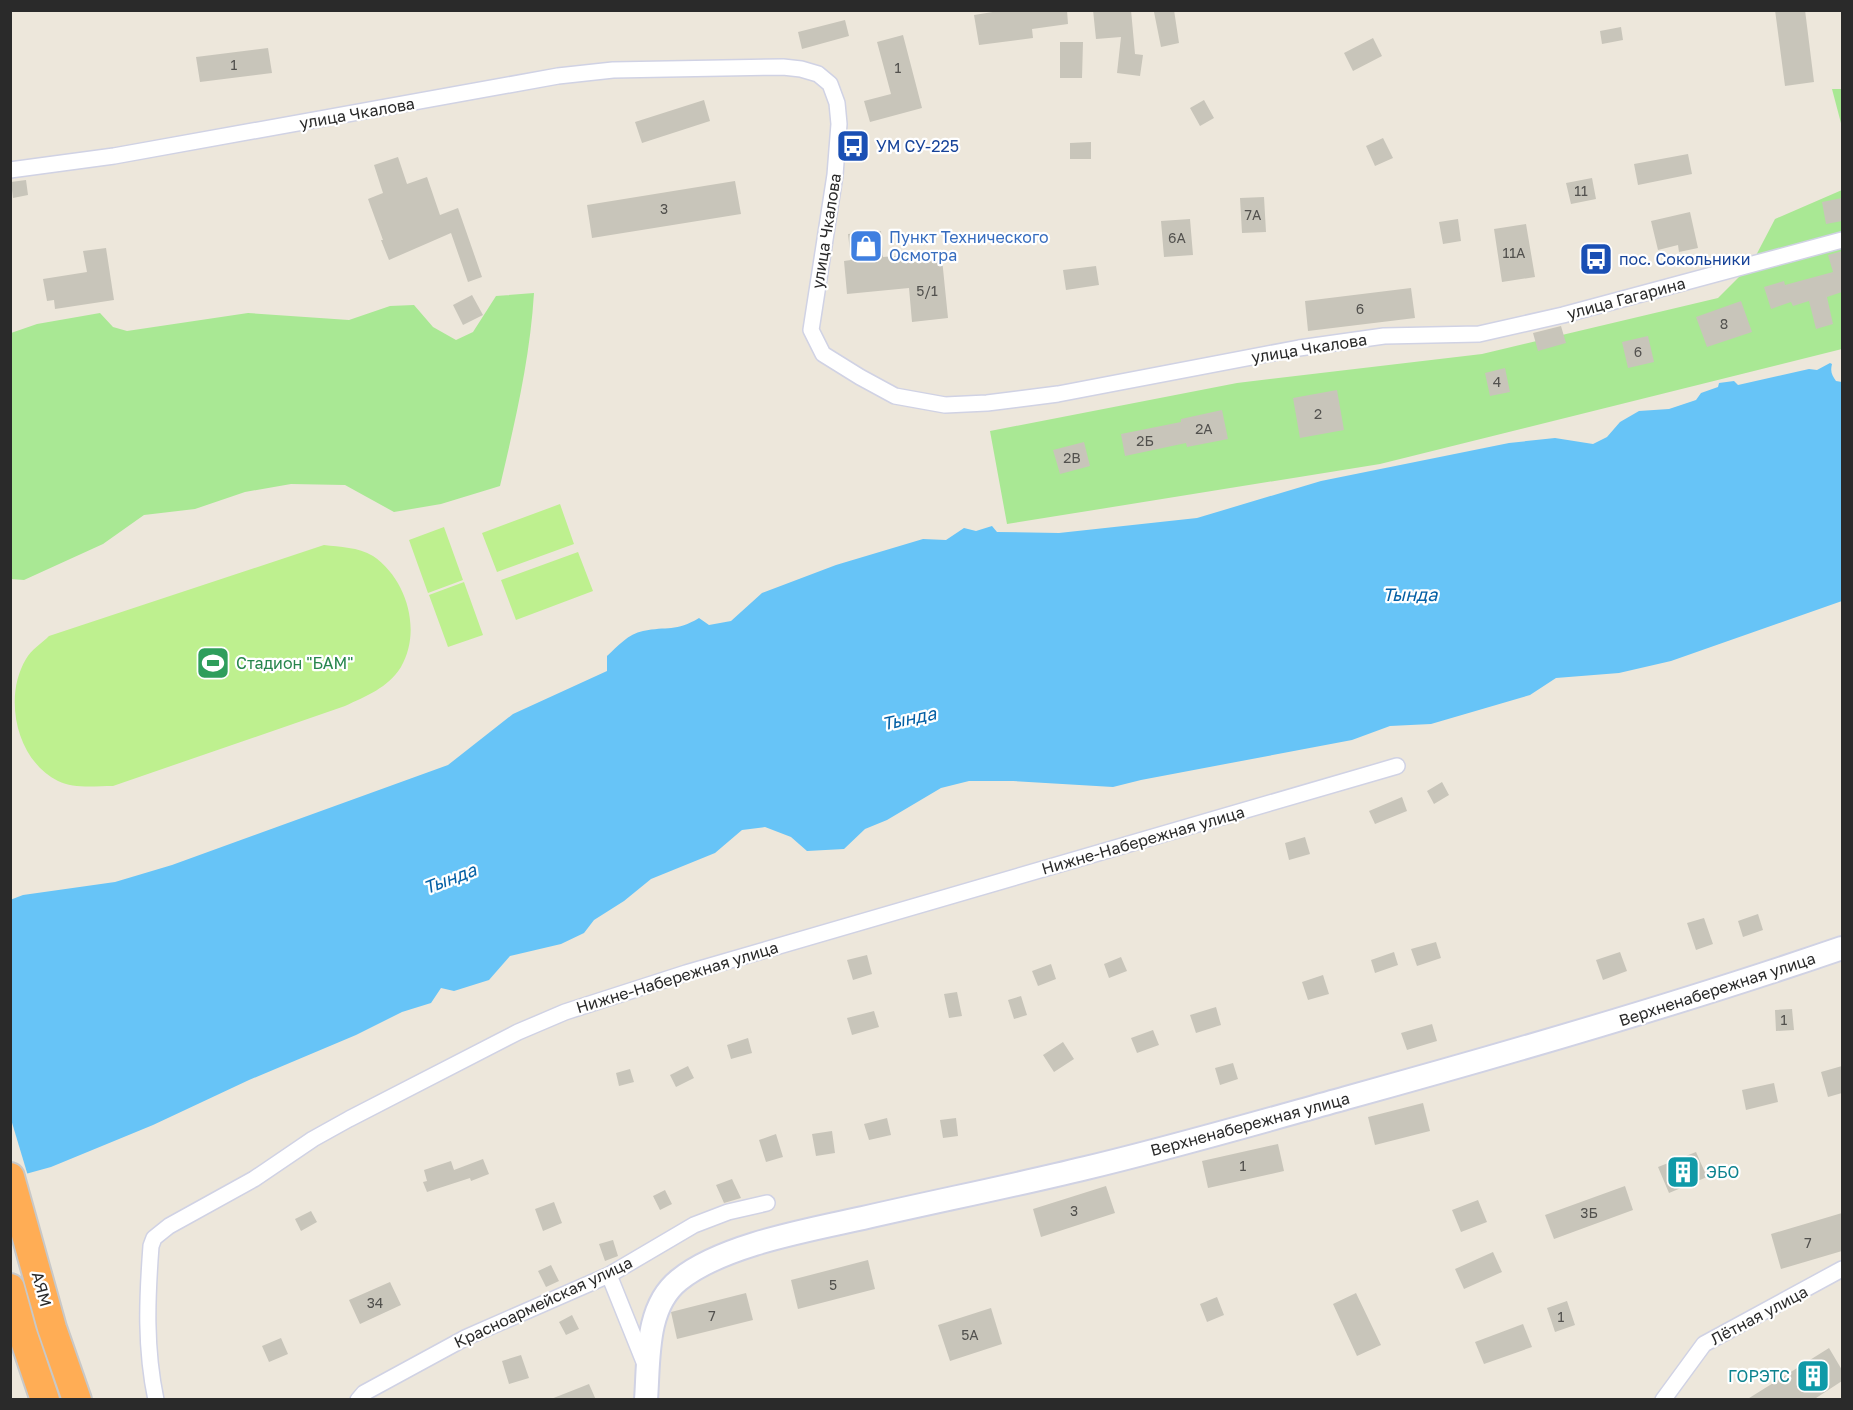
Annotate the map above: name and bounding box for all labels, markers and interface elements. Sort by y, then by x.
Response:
house number: 1 [231,56,238,73]
house number: 1 [895,59,902,76]
street label: улица Чкалова [298,93,416,133]
bus stop icon: УМ СУ-225 [835,128,871,164]
place label: УМ СУ-225 [876,136,959,156]
street label: улица Чкалова [807,172,845,290]
house number: 11 [1574,182,1588,199]
house number: 3 [660,200,668,217]
house number: 7А [1245,206,1262,223]
place label: Пункт Технического Осмотра [889,227,1049,265]
shop icon: Пункт Технического Осмотра [848,228,884,264]
house number: 6А [1168,229,1187,246]
bus stop icon: пос. Сокольники [1578,241,1614,277]
house number: 11А [1503,244,1526,261]
place label: пос. Сокольники [1619,249,1750,269]
street label: улица Гагарина [1565,273,1687,323]
house number: 5/1 [916,282,938,299]
house number: 6 [1356,300,1364,317]
house number: 8 [1720,315,1728,332]
street label: улица Чкалова [1250,329,1368,367]
house number: 6 [1634,343,1642,360]
house number: 4 [1493,373,1501,390]
house number: 2 [1314,405,1322,422]
house number: 2А [1195,420,1213,437]
house number: 2Б [1136,432,1154,449]
house number: 2В [1063,449,1081,466]
water label: Тында [1383,583,1438,605]
sports icon: Стадион "БАМ" [195,645,231,681]
place label: Стадион "БАМ" [236,653,354,673]
water label: Тында [880,701,939,734]
street label: Нижне-Набережная улица [1039,801,1247,879]
water label: Тында [420,858,480,898]
street label: Нижне-Набережная улица [574,937,780,1017]
street label: Верхненабережная улица [1616,948,1818,1030]
house number: 1 [1781,1011,1788,1028]
street label: Верхненабережная улица [1148,1088,1352,1160]
building icon: ЭБО [1665,1154,1701,1190]
house number: 1 [1240,1157,1247,1174]
place label: ЭБО [1706,1162,1739,1182]
house number: 3 [1070,1202,1078,1219]
house number: 3Б [1580,1204,1598,1221]
house number: 7 [1804,1234,1812,1251]
street label: Красноармейская улица [451,1252,635,1352]
street label: АЯМ [28,1269,56,1309]
house number: 5 [829,1276,837,1293]
street label: Лётная улица [1707,1281,1811,1349]
house number: 34 [367,1294,383,1311]
house number: 7 [708,1307,716,1324]
house number: 1 [1558,1308,1565,1325]
house number: 5А [961,1326,979,1343]
building icon: ГОРЭТС [1795,1358,1831,1394]
place label: ГОРЭТС [1728,1366,1790,1386]

